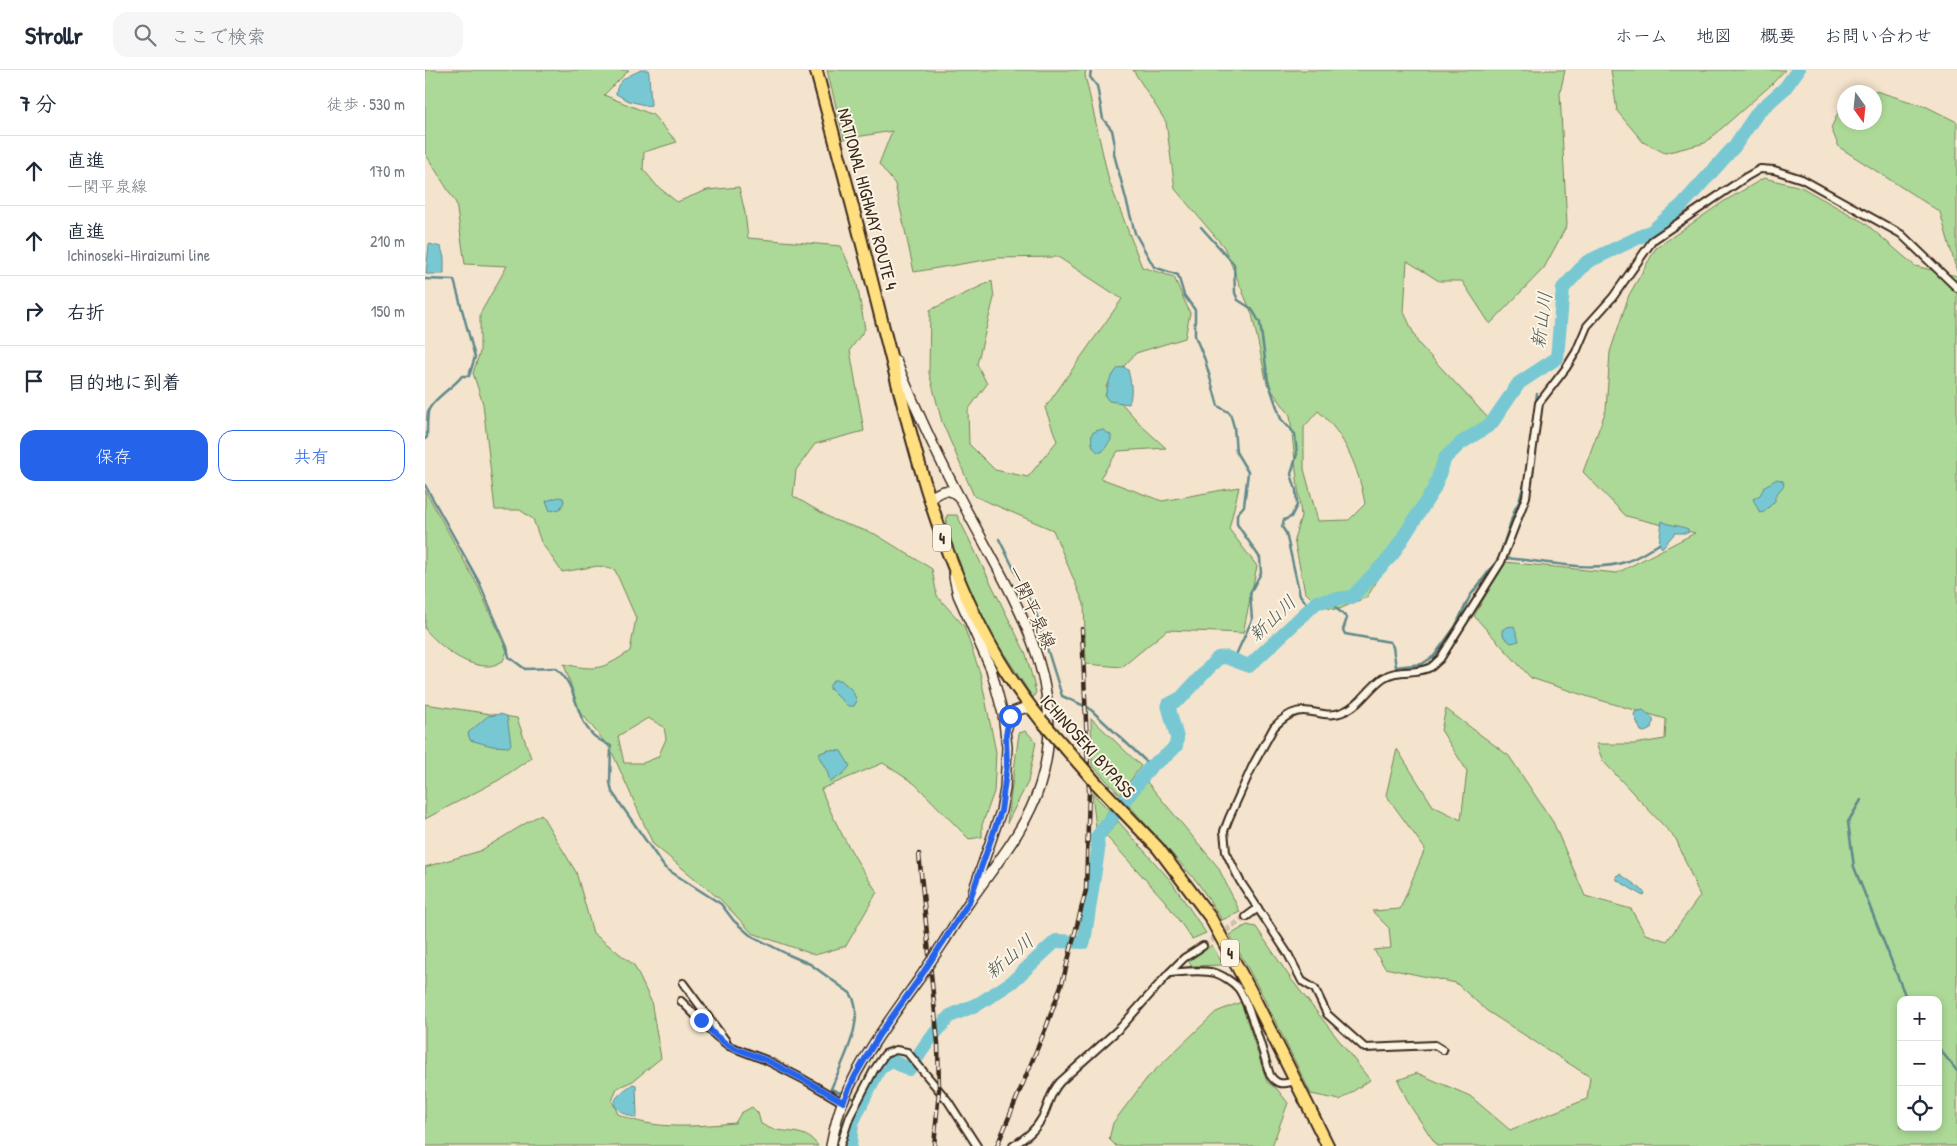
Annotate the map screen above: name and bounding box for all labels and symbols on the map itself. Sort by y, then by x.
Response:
north arrow [1837,85,1882,130]
street label: NATIONAL HIGHWAY ROUTE 4 [832,105,904,293]
water label: 新山川 [1524,290,1558,350]
road number: 4 [933,524,951,552]
street label: 一関平泉線 [1002,561,1062,653]
water label: 新山川 [1242,589,1302,647]
street label: ICHINOSEKI BYPASS [1035,689,1141,803]
route start [999,705,1022,728]
water label: 新山川 [979,928,1039,984]
road number: 4 [1221,940,1239,966]
route end [690,1009,713,1032]

